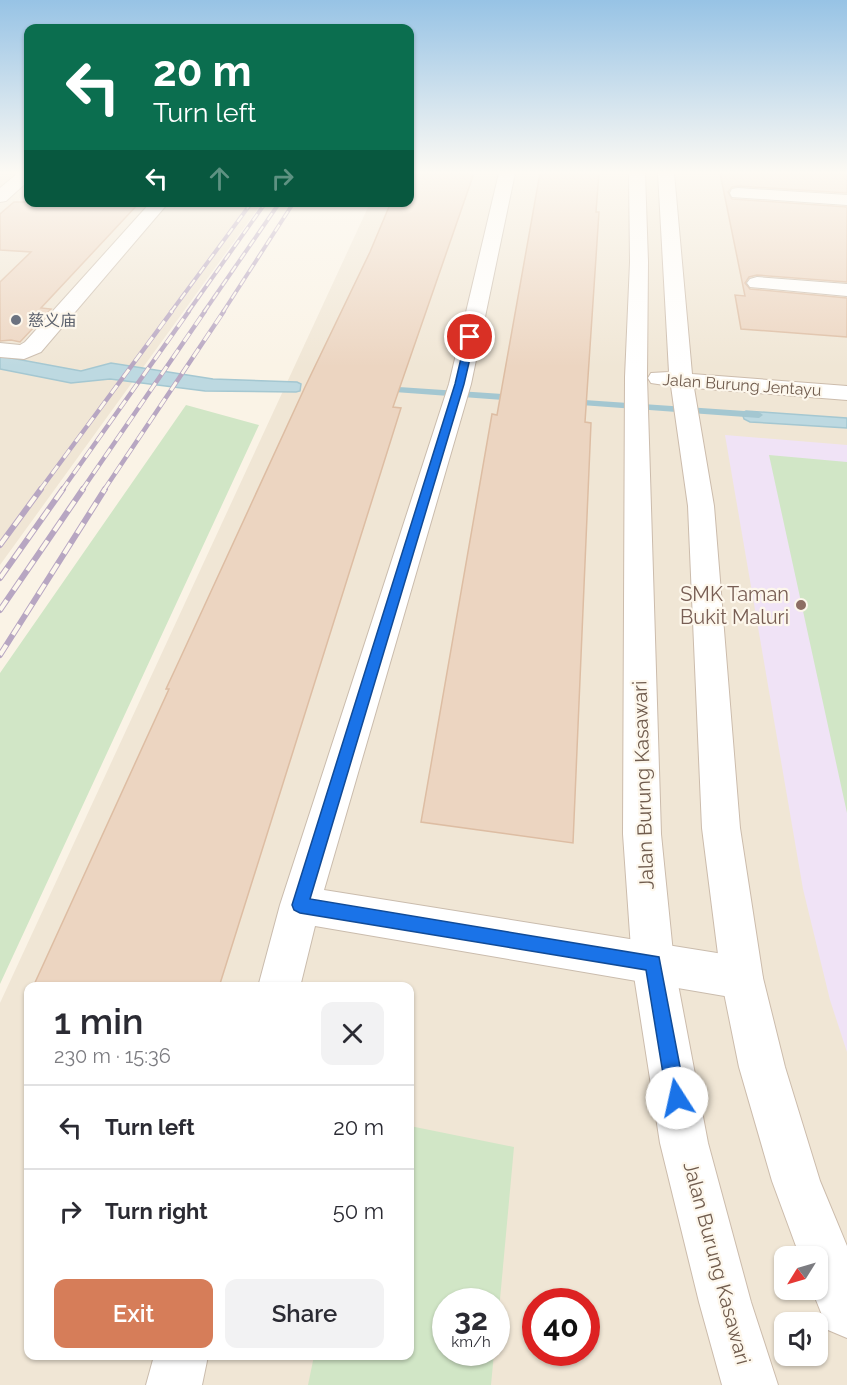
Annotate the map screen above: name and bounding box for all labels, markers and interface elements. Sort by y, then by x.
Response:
text: 20 m [153,47,252,96]
icon: left [54,48,132,126]
text: Turn left [153,97,256,128]
icon: left [140,162,173,195]
icon: ahead [203,162,236,195]
icon: right [266,162,299,195]
place label: 慈义庙 [28,311,76,330]
pin [444,311,495,362]
marker: 慈义庙 [9,313,23,327]
icon: arrive [453,320,486,353]
street label: Jalan Burung Jentayu [662,370,822,400]
place label: SMK Taman Bukit Maluri [680,582,789,629]
marker: SMK Taman Bukit Maluri [794,598,808,612]
street label: Jalan Burung Kasawari [627,680,659,890]
text: 1 min [54,1000,143,1042]
button: close [321,1002,384,1065]
text: 230 m · 15:36 [54,1044,171,1068]
position arrow [645,1066,709,1130]
icon: left [54,1111,87,1144]
text: Turn left [105,1114,195,1140]
text: 20 m [333,1114,384,1140]
street label: Jalan Burung Kasawari [678,1159,756,1367]
icon: right [54,1195,87,1228]
text: Turn right [105,1198,208,1224]
text: 50 m [333,1198,384,1224]
north arrow [774,1246,828,1300]
map controls [774,1246,828,1366]
button: Exit [54,1279,213,1348]
button: Share [225,1279,384,1348]
speed limit sign: 40 [522,1288,600,1366]
text: 32 [454,1302,488,1337]
button: sound [774,1312,828,1366]
text: km/h [451,1333,491,1351]

